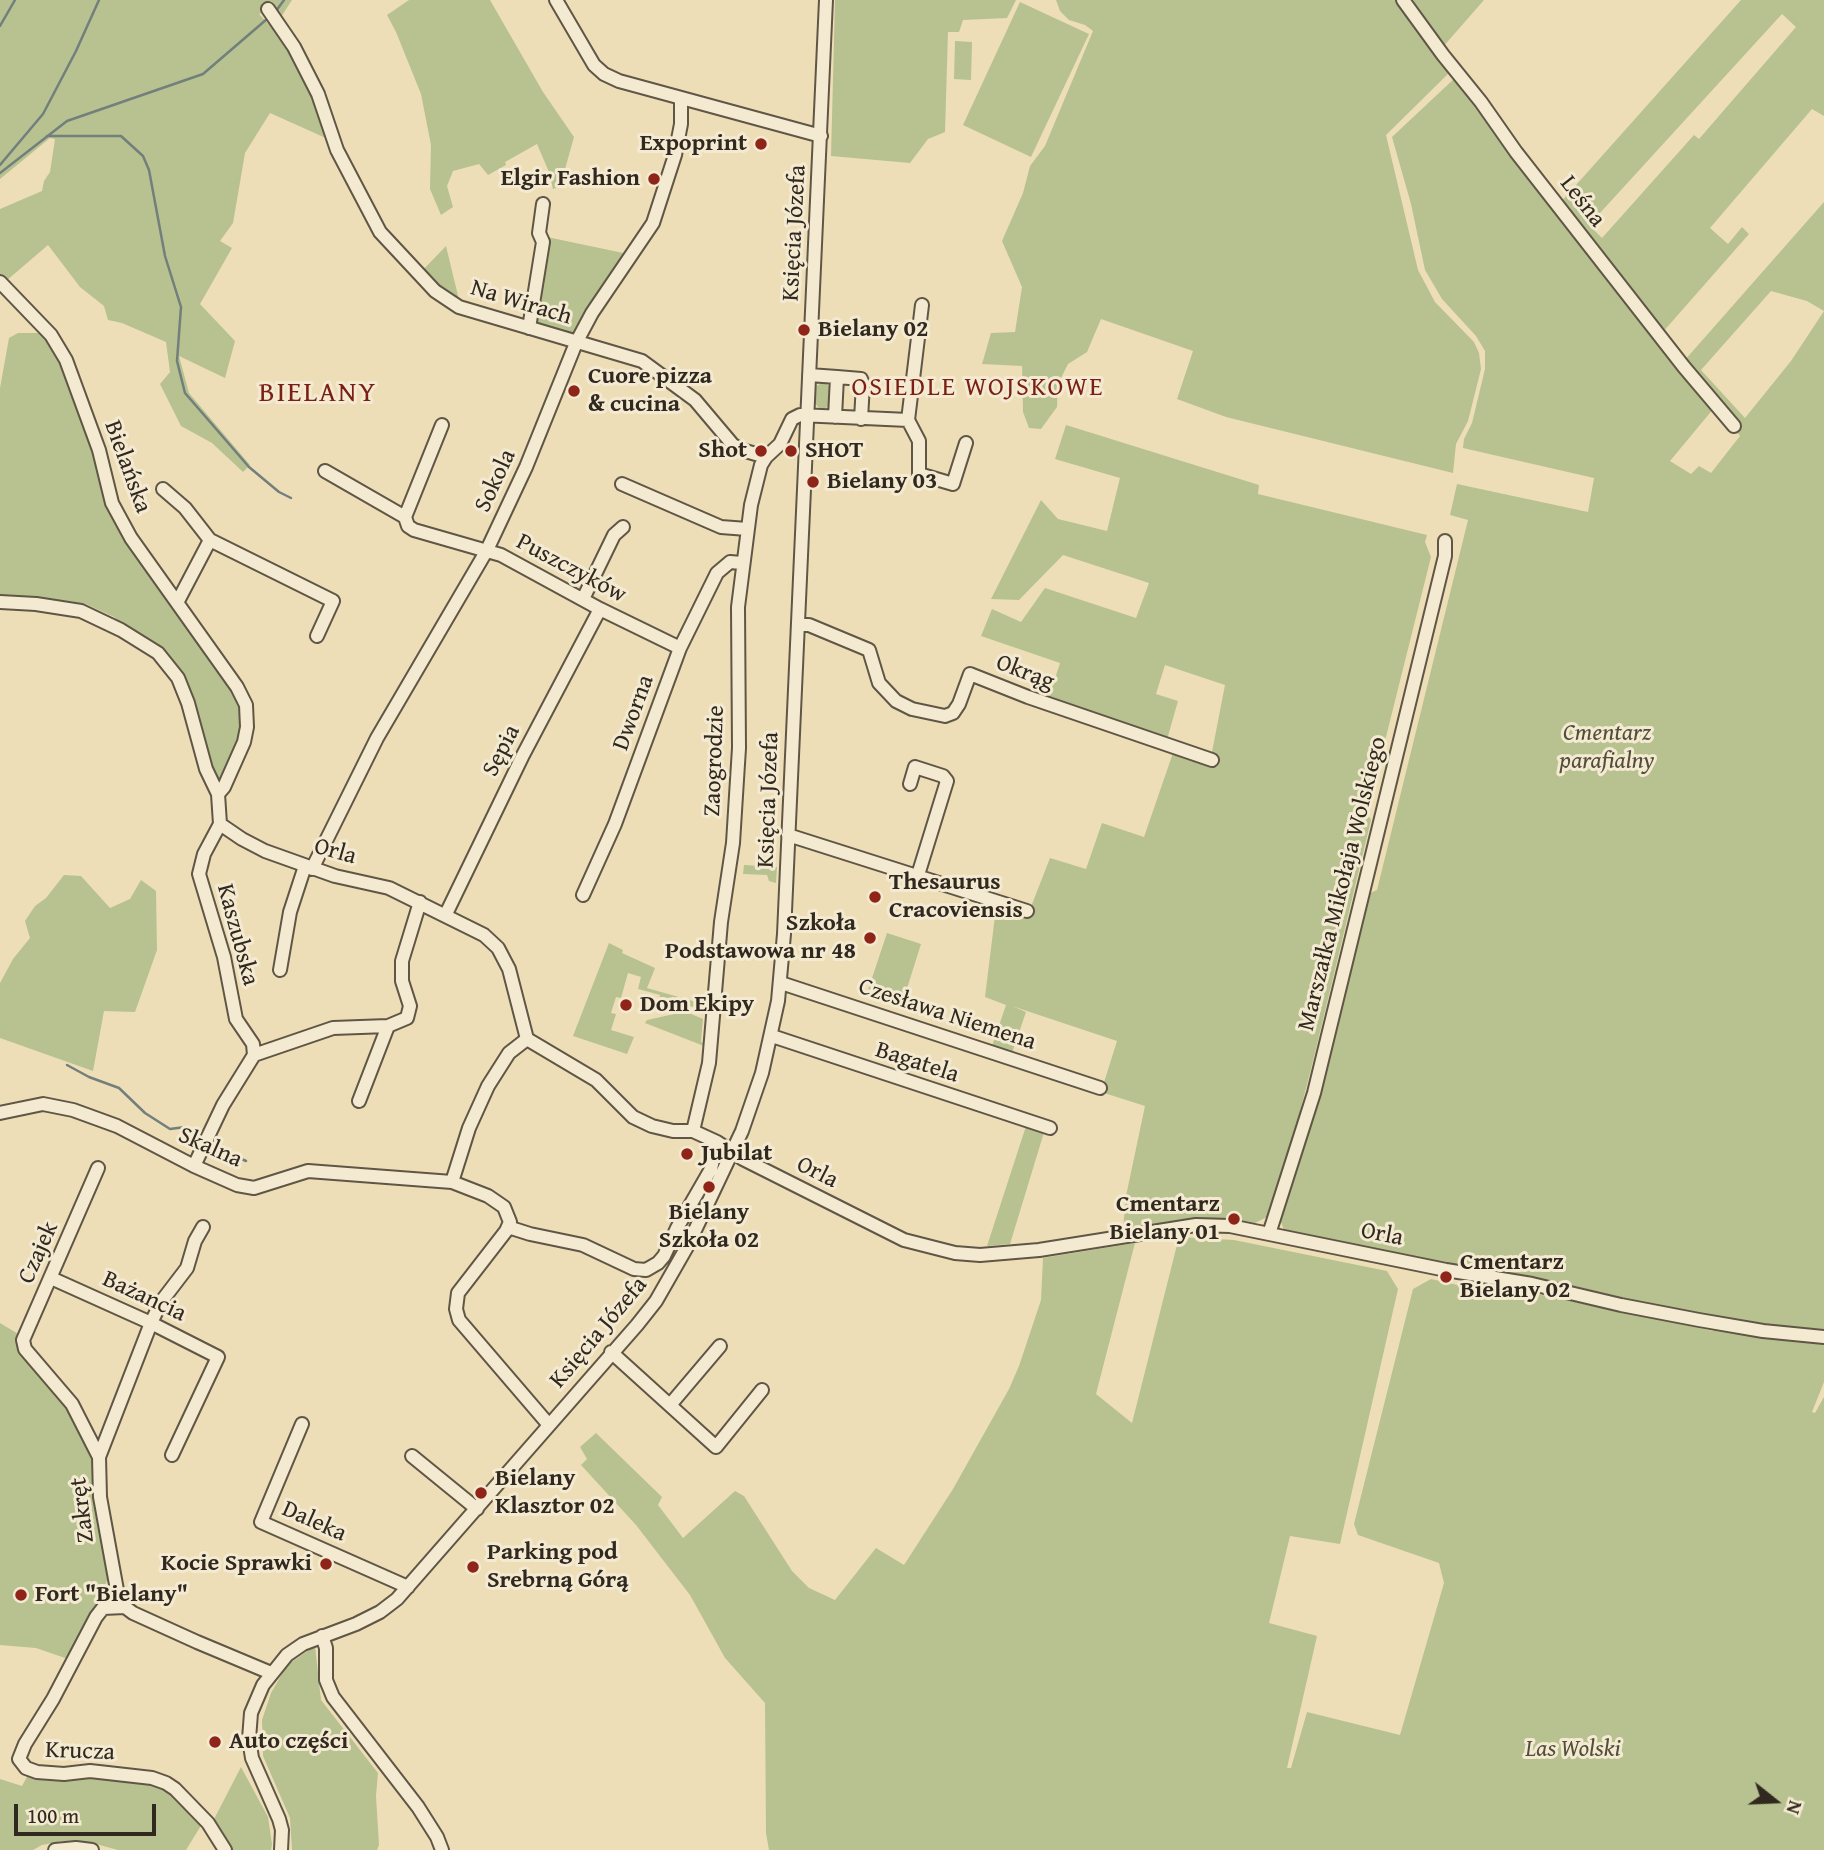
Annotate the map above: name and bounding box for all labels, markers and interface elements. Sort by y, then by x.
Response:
place label: Expoprint [640,130,747,158]
marker: Expoprint [753,136,769,152]
street label: Księcia Józefa [777,164,813,302]
place label: Elgir Fashion [501,165,640,193]
marker: Elgir Fashion [646,171,662,187]
street label: Leśna [1553,171,1611,233]
street label: Na Wirach [467,274,575,332]
place label: Bielany 02 [818,316,928,344]
marker: Bielany 02 [796,322,812,338]
place label: Cuore pizza & cucina [588,363,712,419]
district label: OSIEDLE WOJSKOWE [854,372,1102,404]
district label: BIELANY [260,377,376,411]
marker: Cuore pizza & cucina [566,383,582,399]
street label: Bielańska [97,417,157,517]
place label: Shot [698,437,747,465]
place label: SHOT [805,437,863,465]
marker: Shot [753,443,769,459]
marker: SHOT [783,443,799,459]
street label: Sokola [469,445,523,517]
place label: Bielany 03 [827,468,937,496]
marker: Bielany 03 [805,474,821,490]
street label: Puszczyków [511,528,631,610]
street label: Okrąg [992,649,1058,697]
street label: Dworna [607,671,661,755]
street label: Zaogrodzie [699,705,731,817]
street label: Sępia [477,720,527,782]
park label: Cmentarz parafialny [1560,720,1654,776]
street label: Księcia Józefa [752,731,786,869]
street label: Marszałka Mikołaja Wolskiego [1292,734,1394,1034]
street label: Orla [311,832,359,872]
place label: Thesaurus Cracoviensis [889,869,1023,925]
street label: Kaszubska [210,881,264,989]
marker: Thesaurus Cracoviensis [867,889,883,905]
place label: Szkoła Podstawowa nr 48 [665,910,856,966]
marker: Szkoła Podstawowa nr 48 [862,930,878,946]
street label: Czesława Niemena [855,973,1039,1057]
place label: Dom Ekipy [640,991,754,1019]
marker: Dom Ekipy [618,997,634,1013]
street label: Bagatela [872,1036,962,1090]
street label: Skalna [174,1121,246,1175]
place label: Jubilat [701,1140,772,1168]
marker: Jubilat [679,1146,695,1162]
street label: Orla [792,1151,842,1195]
marker: Bielany Szkoła 02 [701,1179,717,1195]
place label: Cmentarz Bielany 01 [1110,1191,1220,1247]
place label: Bielany Szkoła 02 [659,1199,759,1255]
marker: Cmentarz Bielany 01 [1226,1211,1242,1227]
street label: Orla [1358,1217,1406,1253]
street label: Czajek [13,1218,65,1288]
place label: Cmentarz Bielany 02 [1460,1249,1570,1305]
street label: Bażancia [98,1265,190,1329]
marker: Cmentarz Bielany 02 [1438,1269,1454,1285]
street label: Księcia Józefa [544,1272,654,1394]
place label: Bielany Klasztor 02 [495,1465,615,1521]
street label: Zakręt [65,1476,101,1544]
marker: Bielany Klasztor 02 [473,1485,489,1501]
street label: Daleka [277,1495,351,1549]
place label: Parking pod Srebrną Górą [487,1539,629,1595]
place label: Kocie Sprawki [161,1550,312,1578]
marker: Kocie Sprawki [318,1556,334,1572]
marker: Parking pod Srebrną Górą [465,1559,481,1575]
place label: Fort "Bielany" [35,1581,188,1609]
marker: Fort "Bielany" [13,1587,29,1603]
place label: Auto części [229,1728,348,1756]
marker: Auto części [207,1734,223,1750]
street label: Krucza [45,1736,115,1768]
park label: Las Wolski [1525,1736,1621,1764]
north arrow [1740,1766,1810,1836]
scale bar [18,1790,159,1834]
text: N [1780,1797,1810,1818]
text: 100 m [27,1800,79,1831]

